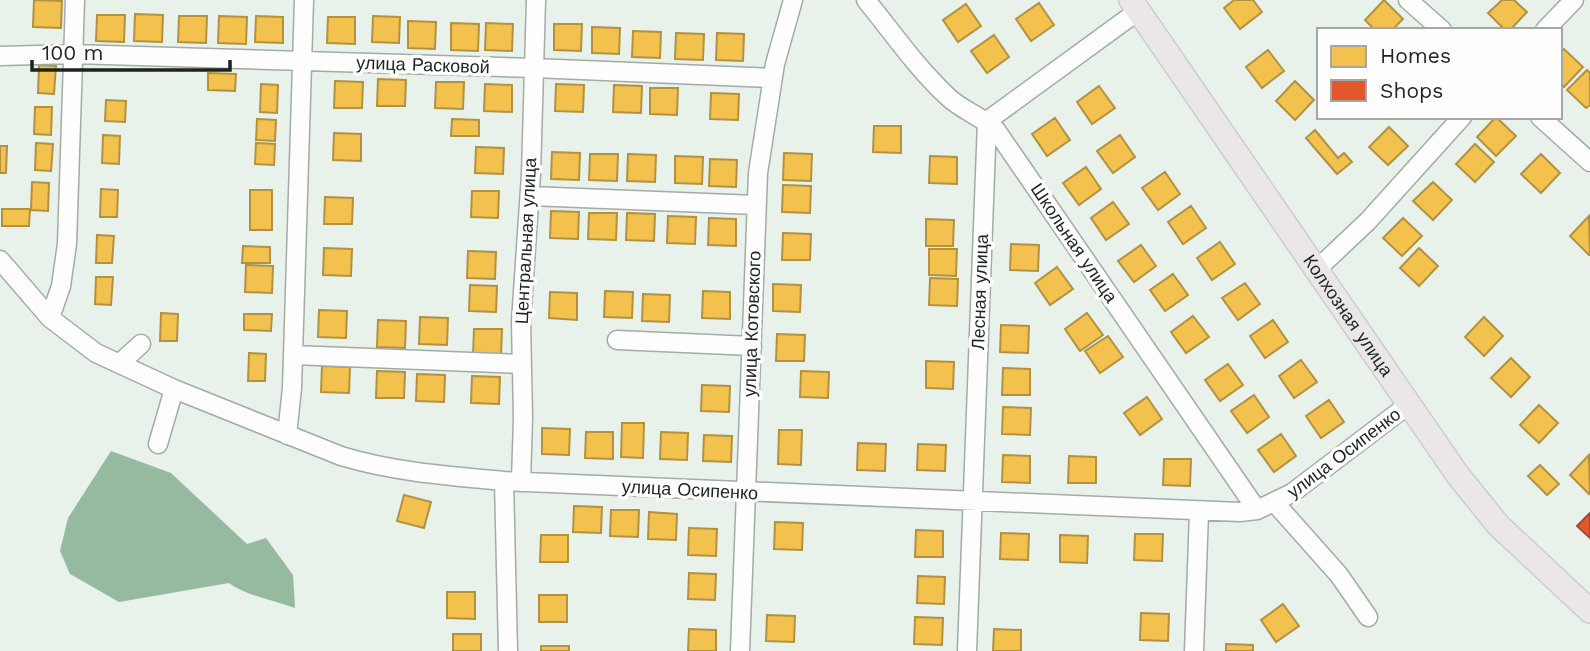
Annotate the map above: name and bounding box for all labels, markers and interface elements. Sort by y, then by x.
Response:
scale bar [32,28,229,72]
legend [1317,28,1562,119]
text: 100 m [42,40,104,65]
text: Homes [1380,43,1451,68]
street label: улица Расковой [356,52,490,77]
text: Shops [1380,78,1443,103]
street label: Центральная улица [511,156,540,325]
street label: Школьная улица [1027,179,1123,307]
street label: Лесная улица [967,233,992,350]
street label: улица Котовского [738,250,765,398]
street label: Колхозная улица [1299,250,1398,381]
street label: улица Осипенко [1283,403,1405,502]
street label: улица Осипенко [621,475,759,504]

